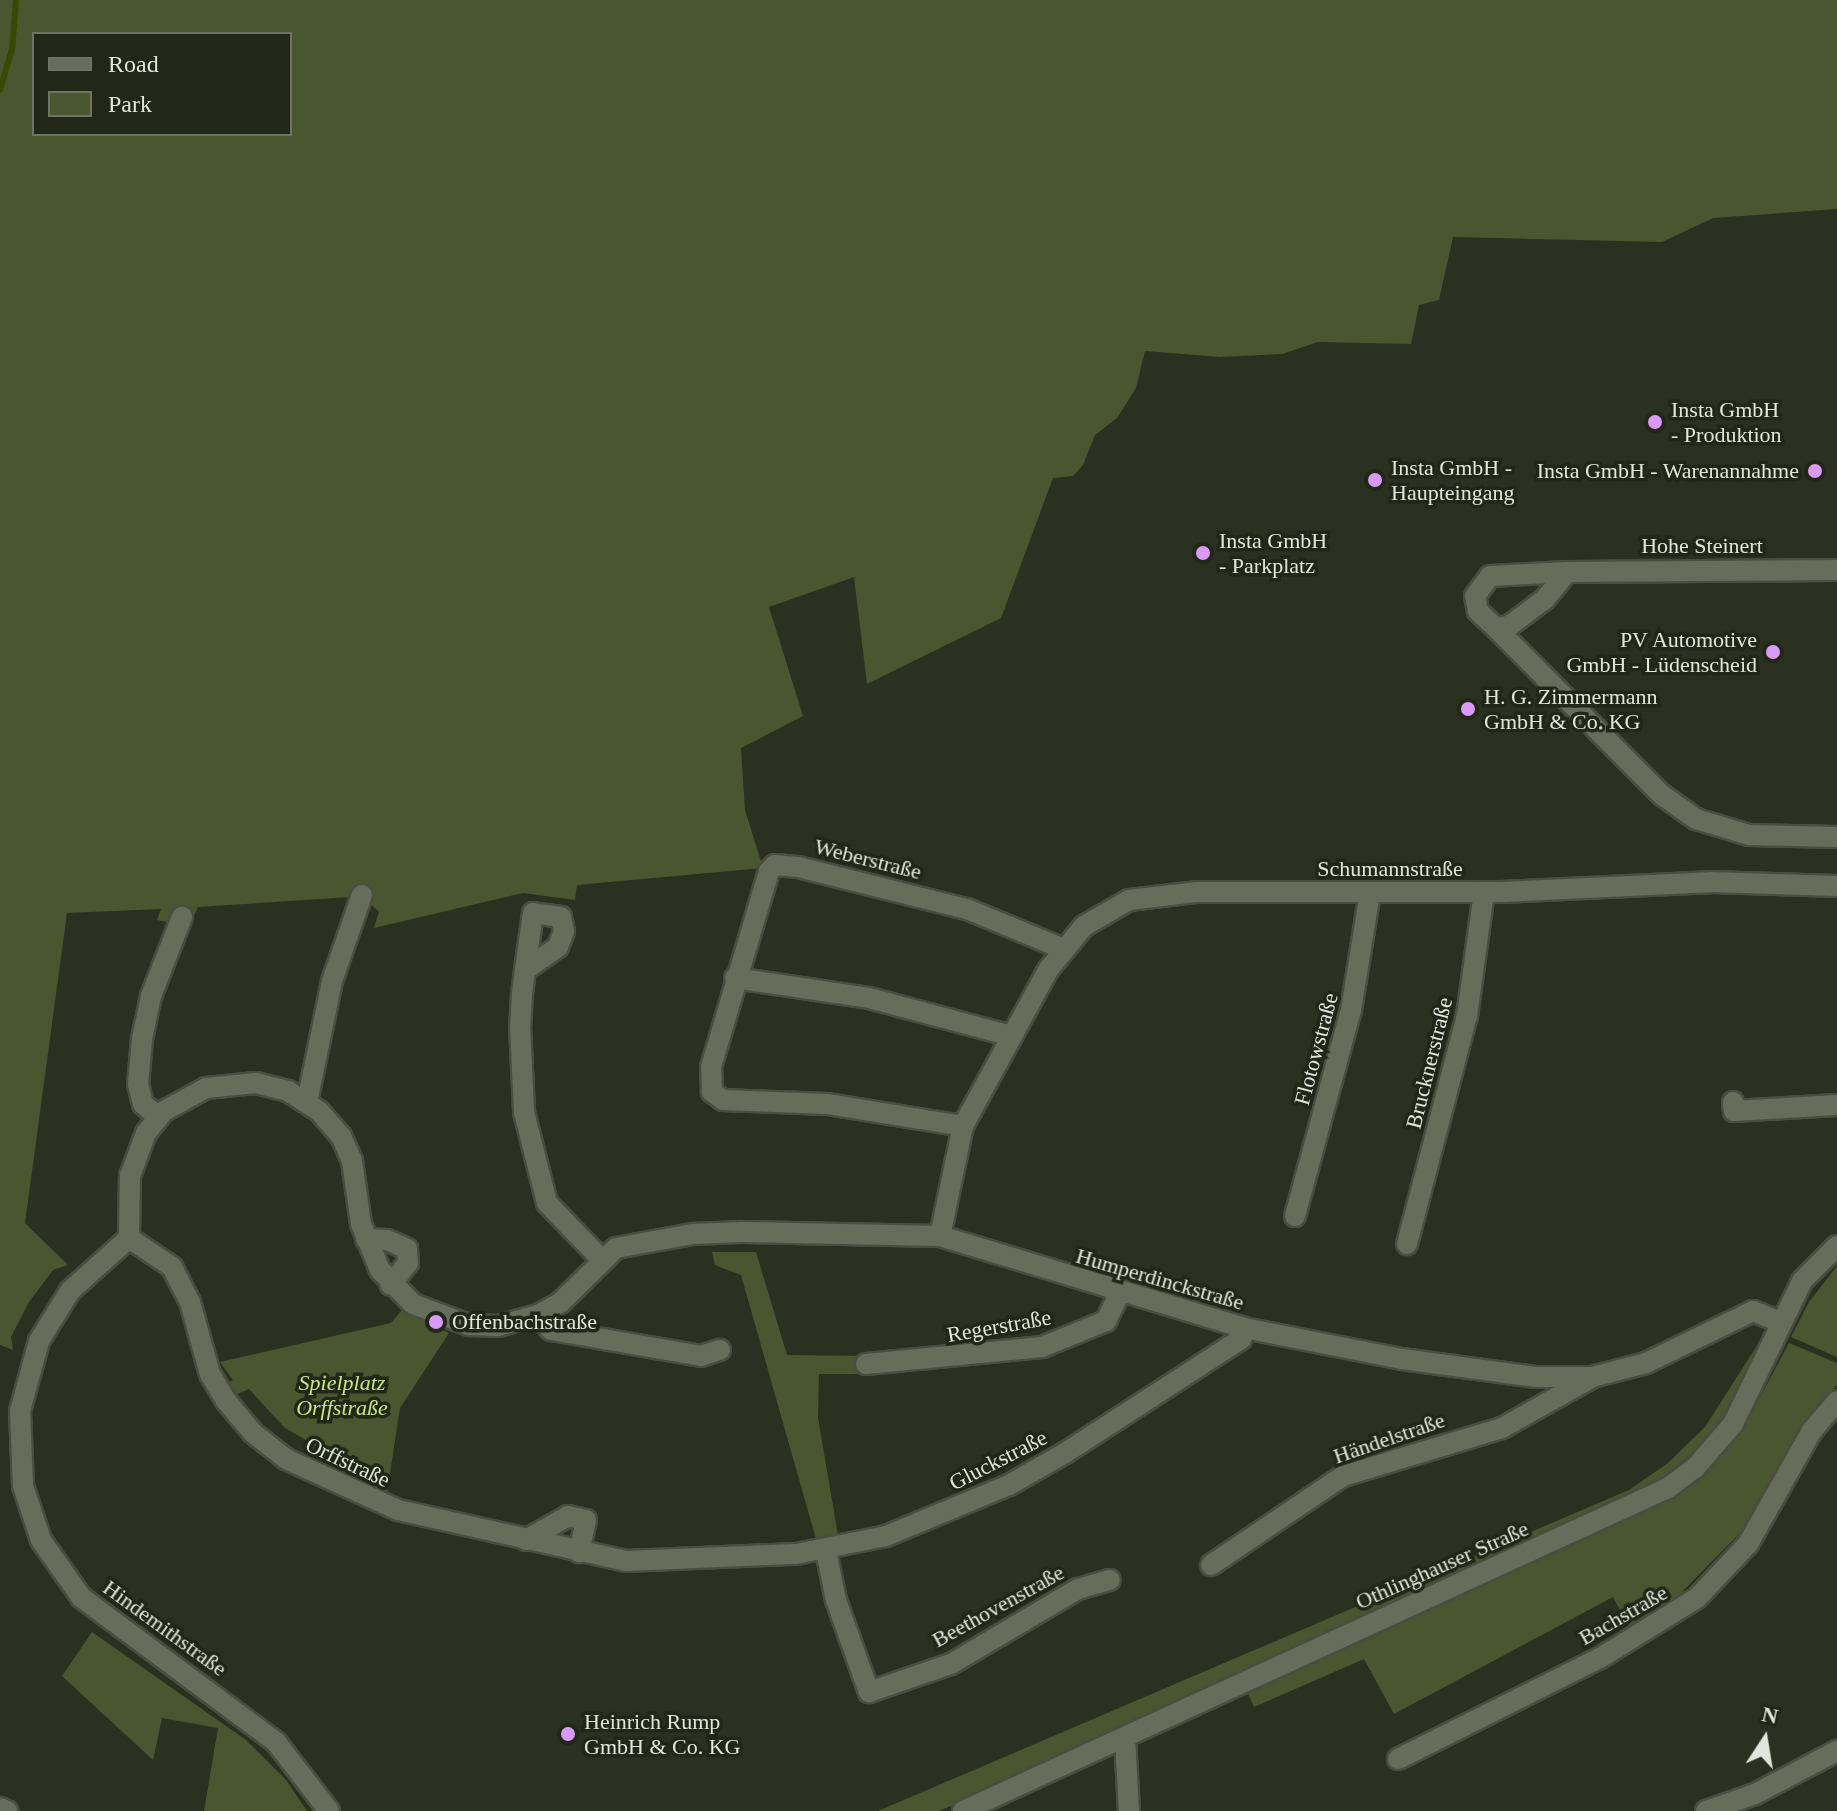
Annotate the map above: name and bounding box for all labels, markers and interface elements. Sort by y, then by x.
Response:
legend [32,32,292,136]
text: Road [108,51,159,77]
text: Park [108,91,152,117]
place label: Insta GmbH - Produktion [1671,396,1782,448]
marker: Insta GmbH - Produktion [1646,413,1664,431]
place label: Insta GmbH - Haupteingang [1391,454,1514,506]
place label: Insta GmbH - Warenannahme [1536,458,1799,484]
marker: Insta GmbH - Warenannahme [1806,462,1824,480]
marker: Insta GmbH - Haupteingang [1366,471,1384,489]
place label: Insta GmbH - Parkplatz [1219,527,1327,578]
street label: Hohe Steinert [1641,533,1763,559]
marker: Insta GmbH - Parkplatz [1194,544,1212,562]
place label: PV Automotive GmbH - Lüdenscheid [1566,626,1757,678]
marker: PV Automotive GmbH - Lüdenscheid [1764,643,1782,661]
place label: H. G. Zimmermann GmbH & Co. KG [1484,683,1658,734]
marker: H. G. Zimmermann GmbH & Co. KG [1459,700,1477,718]
street label: Weberstraße [812,833,924,885]
street label: Schumannstraße [1317,856,1463,882]
street label: Flotowstraße [1288,990,1344,1108]
street label: Brucknerstraße [1400,995,1458,1131]
street label: Humperdinckstraße [1073,1242,1247,1316]
street label: Regerstraße [945,1304,1053,1348]
place label: Offenbachstraße [452,1309,597,1335]
marker: Offenbachstraße [427,1313,445,1331]
park label: Spielplatz Orffstraße [296,1369,388,1420]
street label: Händelstraße [1330,1407,1448,1469]
street label: Gluckstraße [945,1424,1051,1496]
street label: Orffstraße [302,1431,394,1493]
street label: Othlinghauser Straße [1352,1515,1532,1615]
street label: Beethovenstraße [927,1559,1069,1653]
street label: Hindemithstraße [98,1574,232,1682]
street label: Bachstraße [1574,1579,1672,1651]
north arrow [1725,1699,1805,1779]
text: N [1760,1701,1780,1729]
place label: Heinrich Rump GmbH & Co. KG [584,1708,740,1760]
marker: Heinrich Rump GmbH & Co. KG [559,1725,577,1743]

